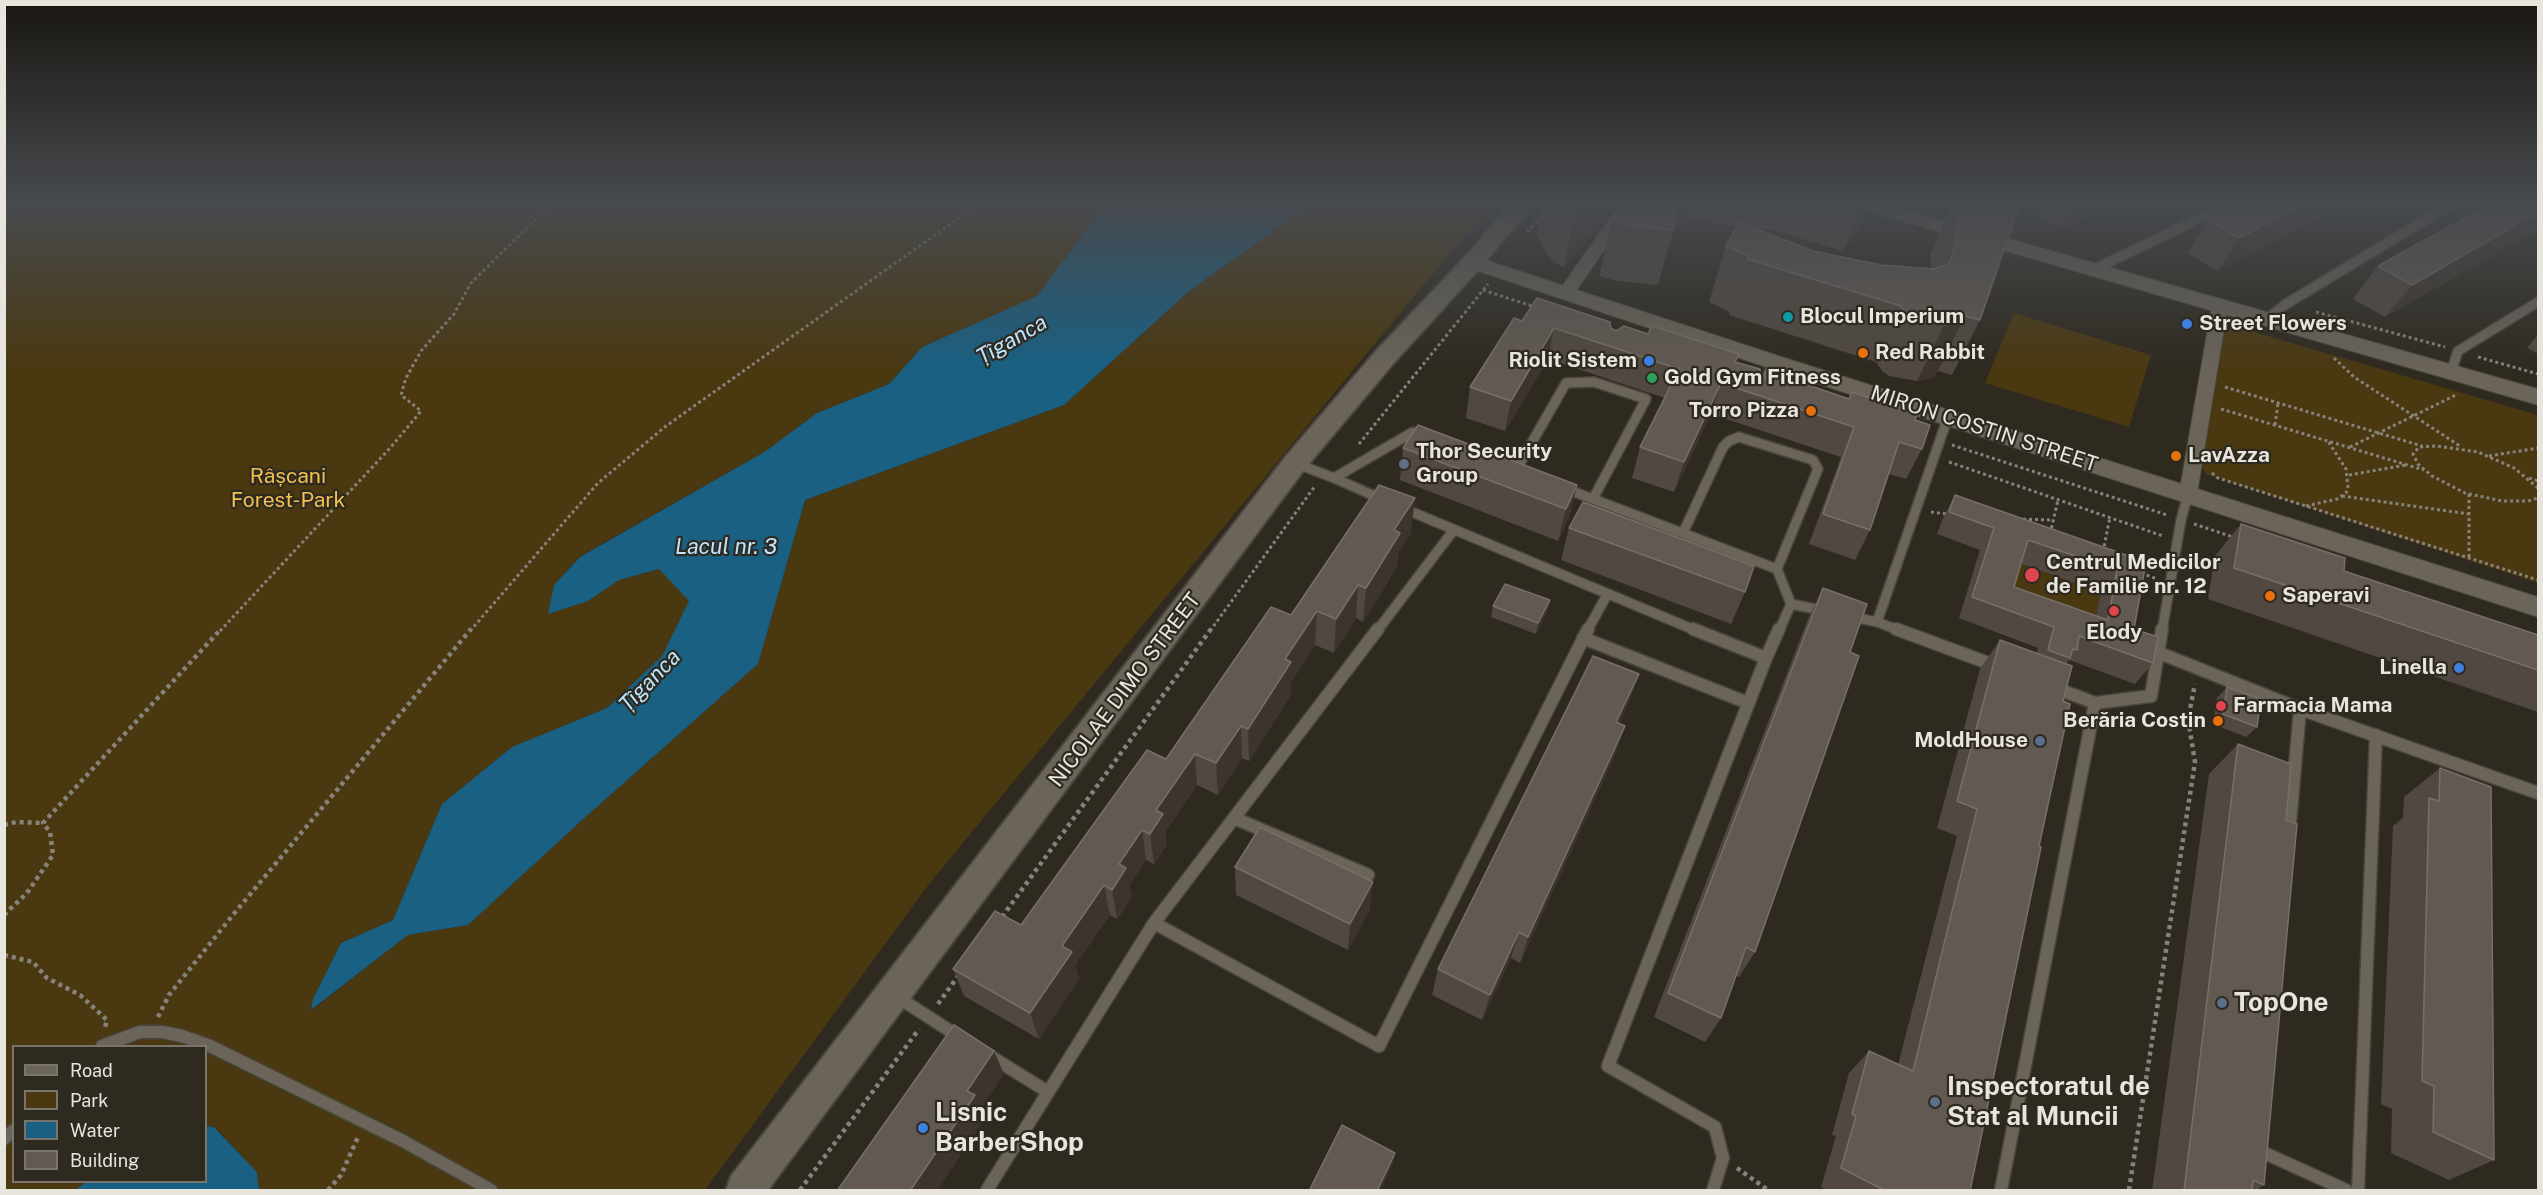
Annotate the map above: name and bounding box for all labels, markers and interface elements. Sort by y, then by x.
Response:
place label: Blocul Imperium [1800,304,1964,330]
water label: Țîganca [972,309,1052,371]
marker: Blocul Imperium [1781,310,1795,324]
place label: Street Flowers [2199,311,2347,337]
marker: Street Flowers [2180,317,2194,331]
place label: Red Rabbit [1875,340,1985,366]
marker: Red Rabbit [1856,346,1870,360]
place label: Riolit Sistem [1508,348,1637,374]
marker: Riolit Sistem [1642,354,1656,368]
place label: Gold Gym Fitness [1664,365,1841,391]
marker: Gold Gym Fitness [1645,371,1659,385]
street label: MIRON COSTIN STREET [1867,380,2101,478]
place label: Torro Pizza [1689,398,1799,424]
marker: Torro Pizza [1804,404,1818,418]
place label: Thor Security Group [1416,439,1552,489]
place label: LavAzza [2188,443,2270,469]
marker: LavAzza [2169,449,2183,463]
marker: Thor Security Group [1397,457,1411,471]
park label: Râșcani Forest-Park [231,464,345,514]
water label: Lacul nr. 3 [675,534,777,560]
place label: Centrul Medicilor de Familie nr. 12 [2046,550,2221,600]
marker: Centrul Medicilor de Familie nr. 12 [2023,566,2041,584]
place label: Saperavi [2282,583,2370,609]
street label: NICOLAE DIMO STREET [1044,588,1206,792]
marker: Saperavi [2263,589,2277,603]
marker: Elody [2107,604,2121,618]
place label: Elody [2086,620,2142,646]
water label: Țîganca [614,644,686,718]
place label: Linella [2379,655,2447,681]
marker: Linella [2452,661,2466,675]
place label: Farmacia Mama [2233,693,2392,719]
marker: Farmacia Mama [2214,699,2228,713]
place label: Berăria Costin [2063,708,2206,734]
marker: Berăria Costin [2211,714,2225,728]
place label: MoldHouse [1914,728,2028,754]
marker: MoldHouse [2033,734,2047,748]
place label: TopOne [2234,987,2329,1019]
marker: TopOne [2215,996,2229,1010]
legend [12,1045,207,1183]
text: Road [70,1060,113,1081]
place label: Inspectoratul de Stat al Muncii [1947,1071,2150,1132]
text: Park [70,1090,108,1111]
marker: Inspectoratul de Stat al Muncii [1928,1095,1942,1109]
place label: Lisnic BarberShop [935,1097,1084,1158]
text: Water [70,1120,120,1141]
marker: Lisnic BarberShop [916,1121,930,1135]
text: Building [70,1150,139,1171]

